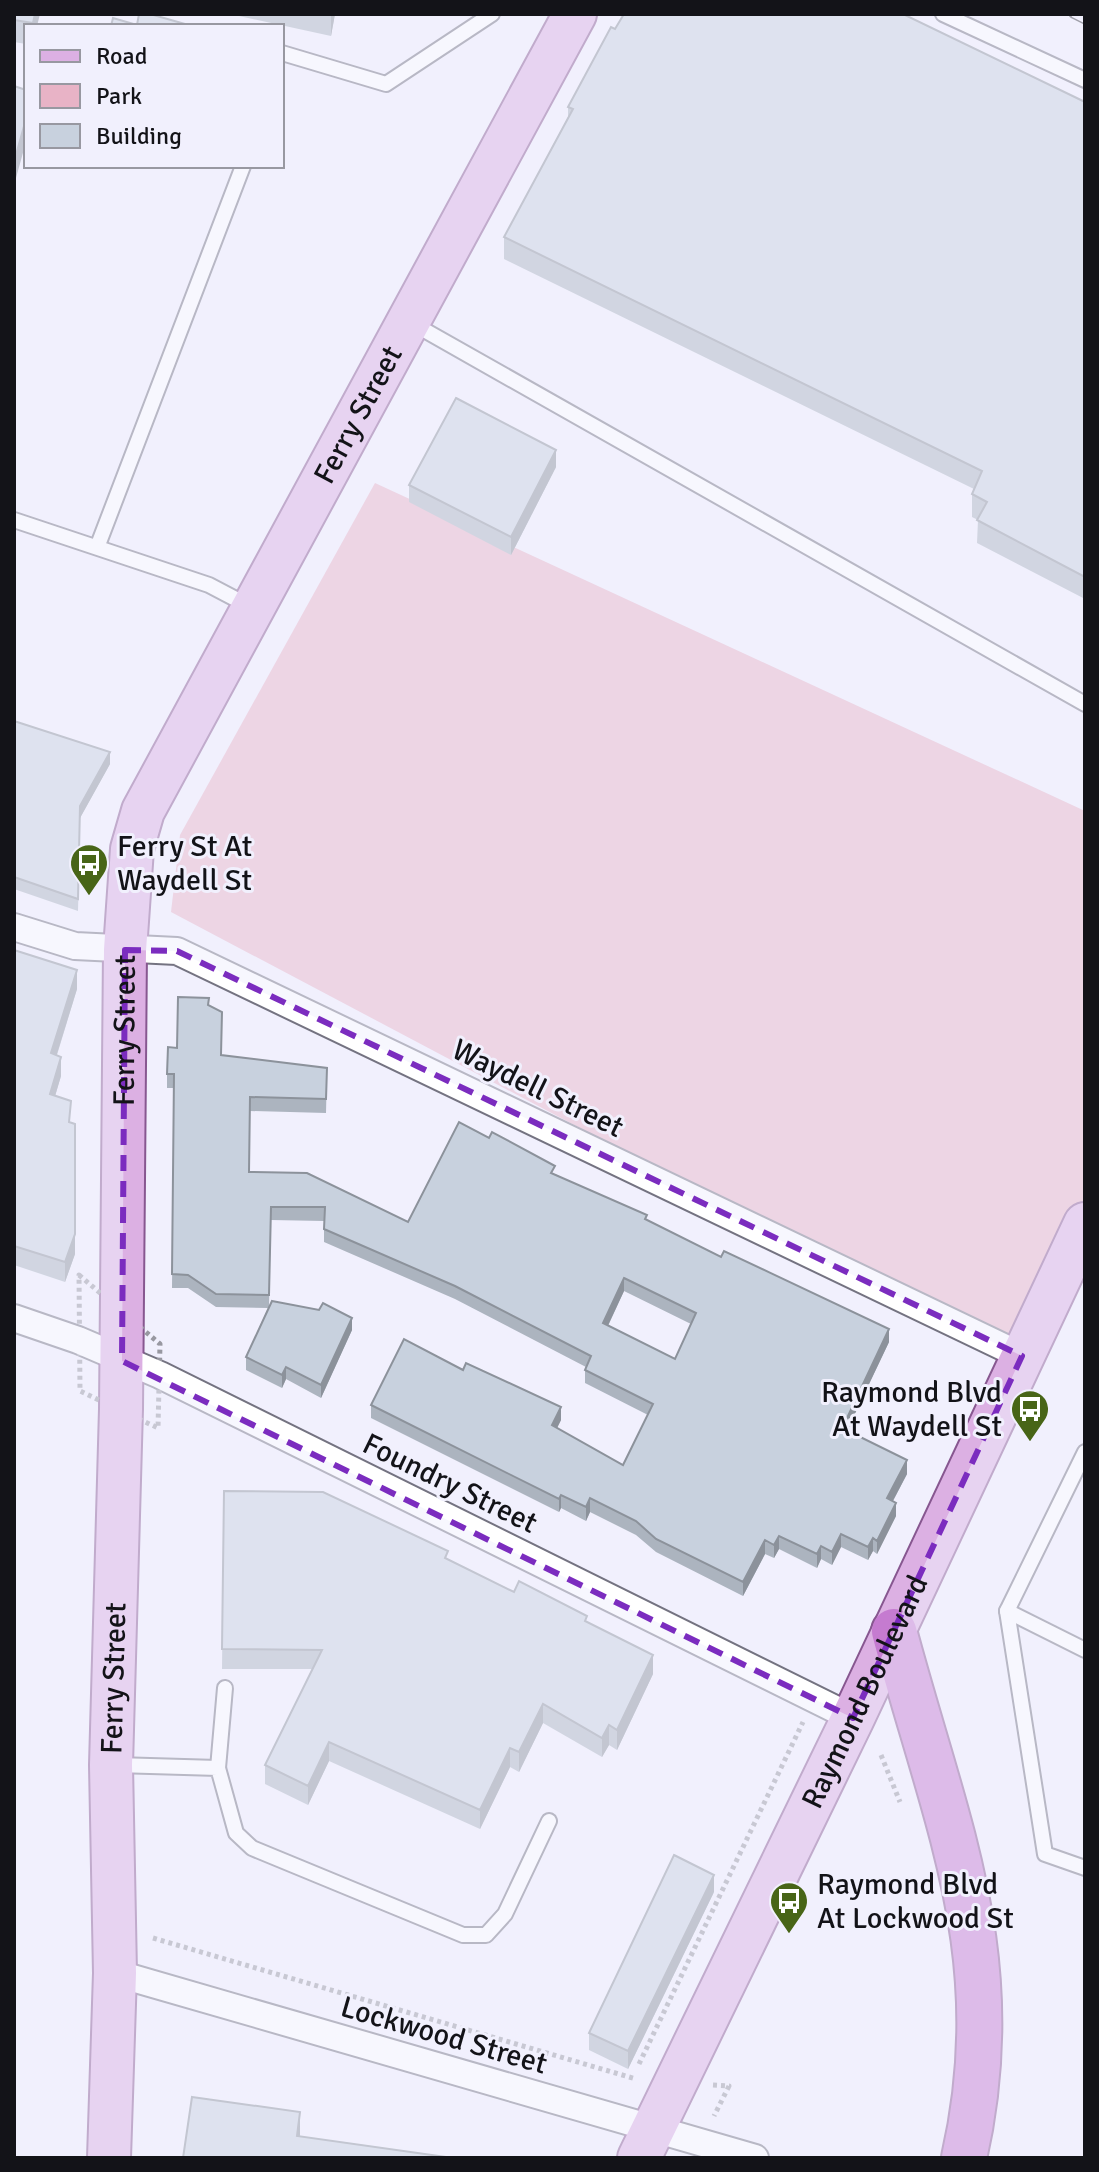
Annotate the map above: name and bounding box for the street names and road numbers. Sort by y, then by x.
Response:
street label: Ferry Street [306,339,411,490]
street label: Ferry Street [106,954,144,1106]
street label: Waydell Street [446,1031,629,1146]
street label: Foundry Street [356,1425,543,1542]
street label: Raymond Boulevard [794,1569,936,1815]
street label: Ferry Street [93,1602,135,1754]
street label: Lockwood Street [336,1988,551,2083]

